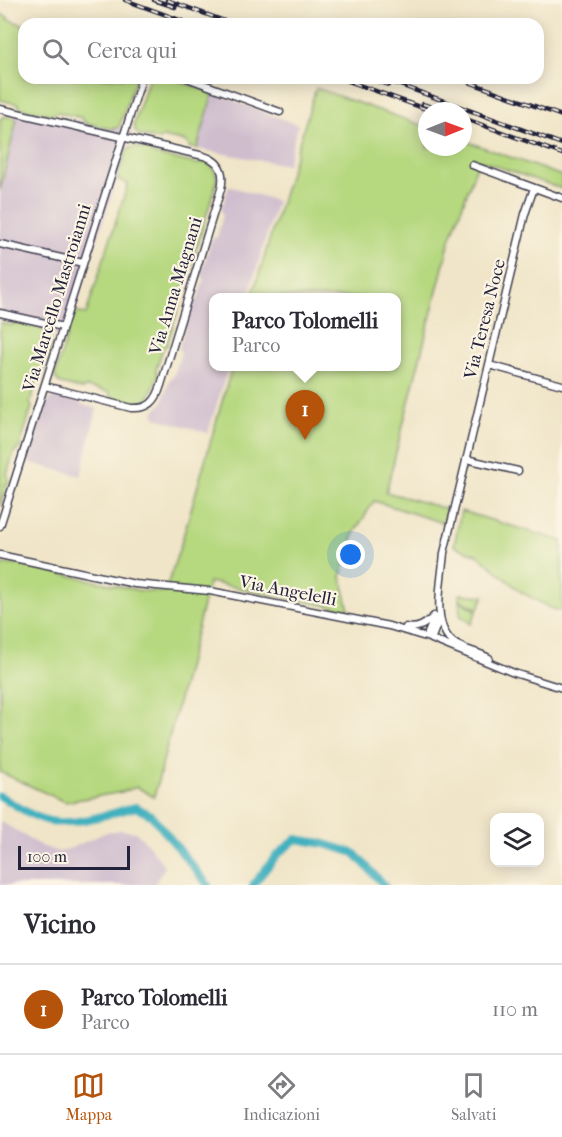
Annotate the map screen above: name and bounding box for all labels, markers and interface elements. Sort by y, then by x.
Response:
search box [18,18,544,84]
icon: search [39,35,72,68]
text: Cerca qui [87,38,177,64]
north arrow [418,102,472,156]
street label: Via Marcello Mastroianni [18,201,96,395]
street label: Via Anna Magnani [145,214,207,358]
street label: Via Teresa Noce [460,257,510,382]
popup [209,293,401,371]
text: Parco Tolomelli [232,308,378,334]
text: Parco [232,334,280,357]
pin: 1 [286,390,324,440]
your location [336,540,365,569]
street label: Via Angelelli [237,571,339,611]
map controls [490,813,544,867]
button: layers [490,813,544,867]
scale bar [18,843,130,870]
text: 100 m [27,847,67,866]
text: Vicino [24,909,96,940]
text: Parco Tolomelli [81,985,228,1011]
text: 1 [40,998,47,1021]
text: 110 m [492,998,538,1021]
text: Parco [81,1011,130,1034]
tab: Mappa [65,1069,112,1124]
tab: Indicazioni [243,1069,320,1124]
tab: Salvati [451,1069,497,1124]

